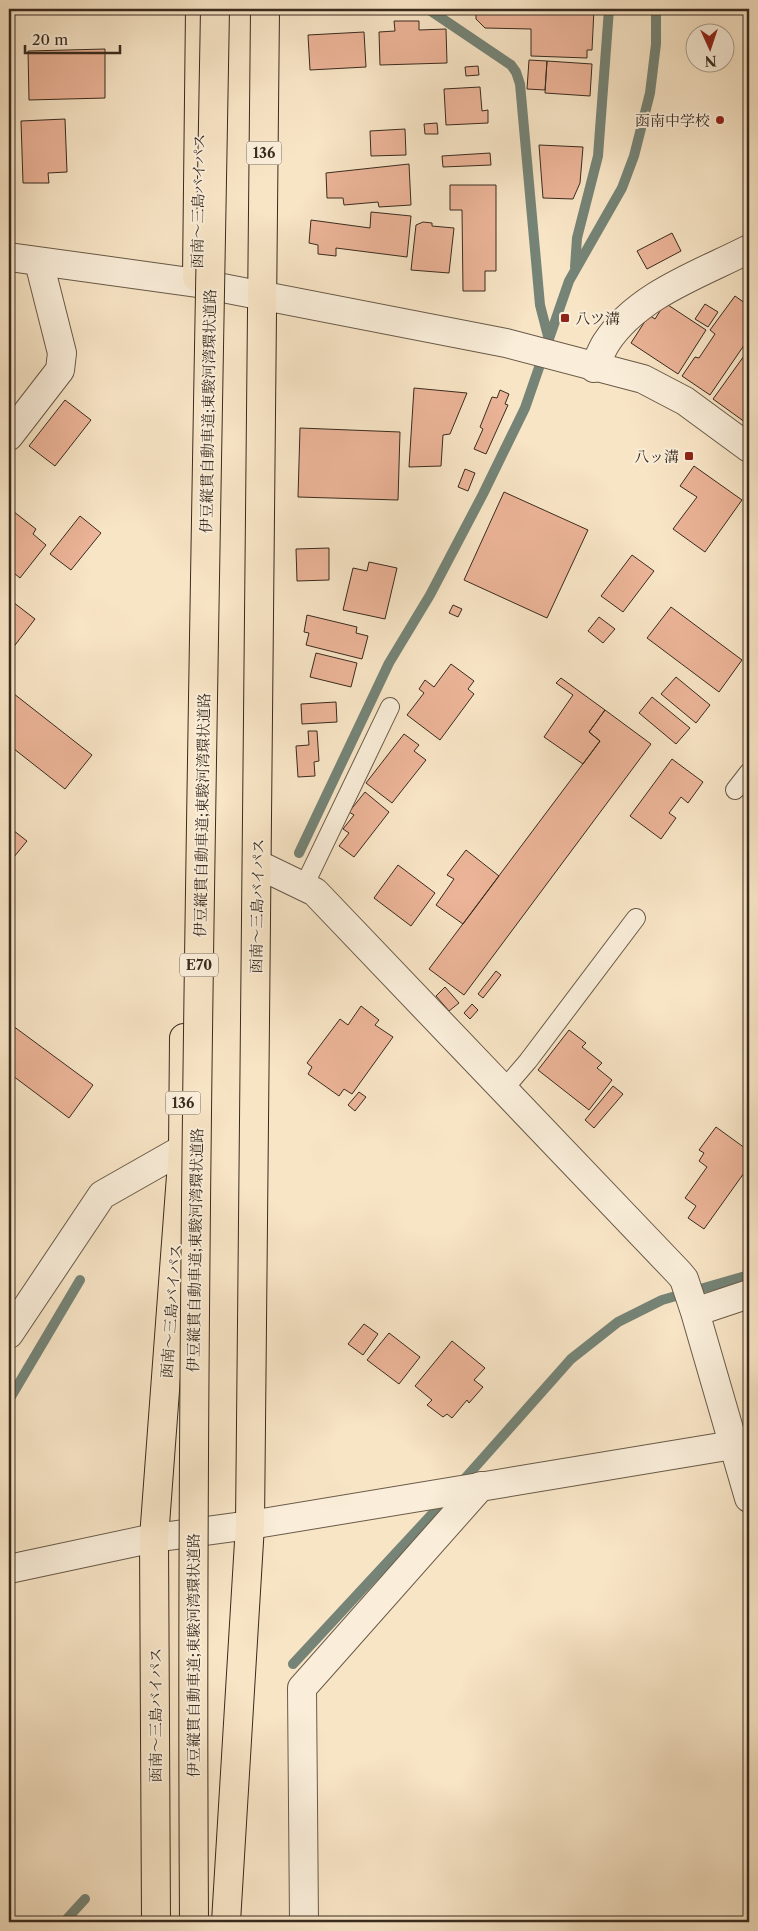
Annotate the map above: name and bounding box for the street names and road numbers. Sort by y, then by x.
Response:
street label: 函南～三島バイパス [187,133,209,269]
road number: 136 [246,142,282,164]
street label: 伊豆縦貫自動車道;東駿河湾環状道路 [196,289,220,533]
street label: 伊豆縦貫自動車道;東駿河湾環状道路 [190,693,214,937]
street label: 函南～三島バイパス [246,838,268,974]
road number: E70 [180,954,218,976]
road number: 136 [166,1092,200,1114]
street label: 伊豆縦貫自動車道;東駿河湾環状道路 [183,1128,207,1372]
street label: 函南～三島バイパス [157,1243,185,1379]
street label: 伊豆縦貫自動車道;東駿河湾環状道路 [184,1533,203,1777]
street label: 函南～三島バイパス [146,1648,165,1782]

